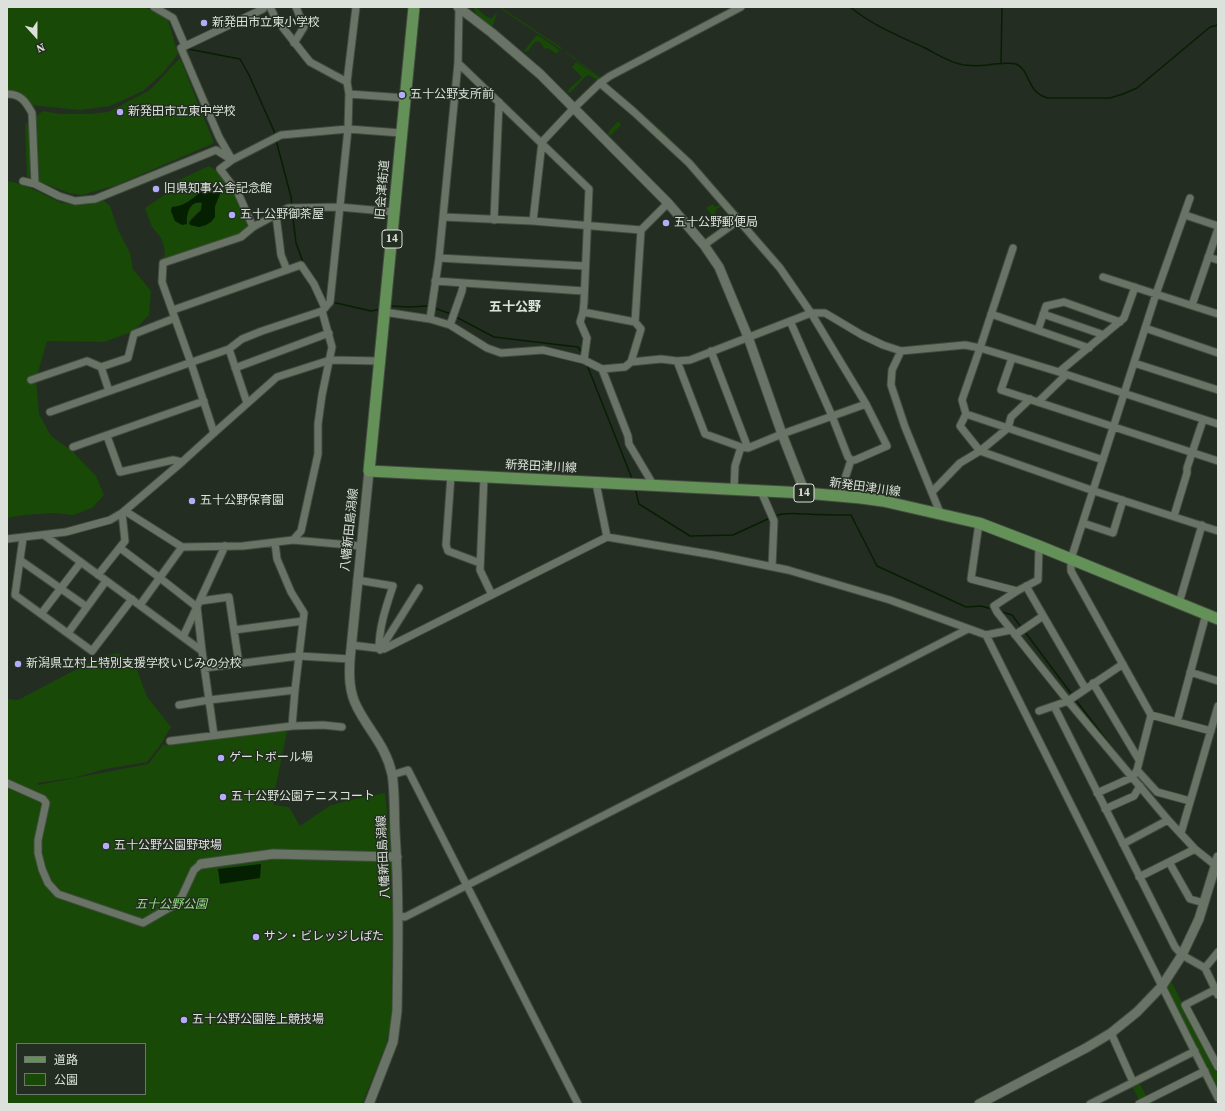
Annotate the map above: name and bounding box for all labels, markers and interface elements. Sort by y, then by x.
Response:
north arrow [16,16,56,56]
place label: 新発田市立東小学校 [212,16,320,30]
marker: 新発田市立東小学校 [199,18,209,28]
text: N [34,39,47,56]
place label: 五十公野支所前 [410,88,494,102]
marker: 五十公野支所前 [397,90,407,100]
place label: 新発田市立東中学校 [128,105,236,119]
marker: 新発田市立東中学校 [115,107,125,117]
street label: 旧会津街道 [373,159,393,221]
place label: 旧県知事公舎記念館 [164,182,272,196]
marker: 旧県知事公舎記念館 [151,184,161,194]
place label: 五十公野御茶屋 [240,208,324,222]
marker: 五十公野御茶屋 [227,210,237,220]
place label: 五十公野郵便局 [674,216,758,230]
marker: 五十公野郵便局 [661,218,671,228]
road number: 14 [382,230,402,248]
district label: 五十公野 [489,300,541,316]
street label: 新発田津川線 [505,458,577,476]
street label: 新発田津川線 [828,476,902,500]
road number: 14 [794,484,814,502]
street label: 八幡新田島潟線 [338,487,362,573]
place label: 五十公野保育園 [200,494,284,508]
marker: 五十公野保育園 [187,496,197,506]
place label: 新潟県立村上特別支援学校いじみの分校 [26,657,242,671]
marker: 新潟県立村上特別支援学校いじみの分校 [13,659,23,669]
place label: ゲートボール場 [229,751,313,765]
marker: ゲートボール場 [216,753,226,763]
place label: 五十公野公園テニスコート [231,790,375,804]
marker: 五十公野公園テニスコート [218,792,228,802]
street label: 八幡新田島潟線 [375,815,393,899]
place label: 五十公野公園野球場 [114,839,222,853]
marker: 五十公野公園野球場 [101,841,111,851]
park label: 五十公野公園 [135,898,207,912]
place label: サン・ビレッジしばた [264,930,384,944]
marker: サン・ビレッジしばた [251,932,261,942]
place label: 五十公野公園陸上競技場 [192,1013,324,1027]
marker: 五十公野公園陸上競技場 [179,1015,189,1025]
legend [16,1043,146,1095]
text: 道路 [54,1052,78,1068]
text: 公園 [54,1072,78,1088]

